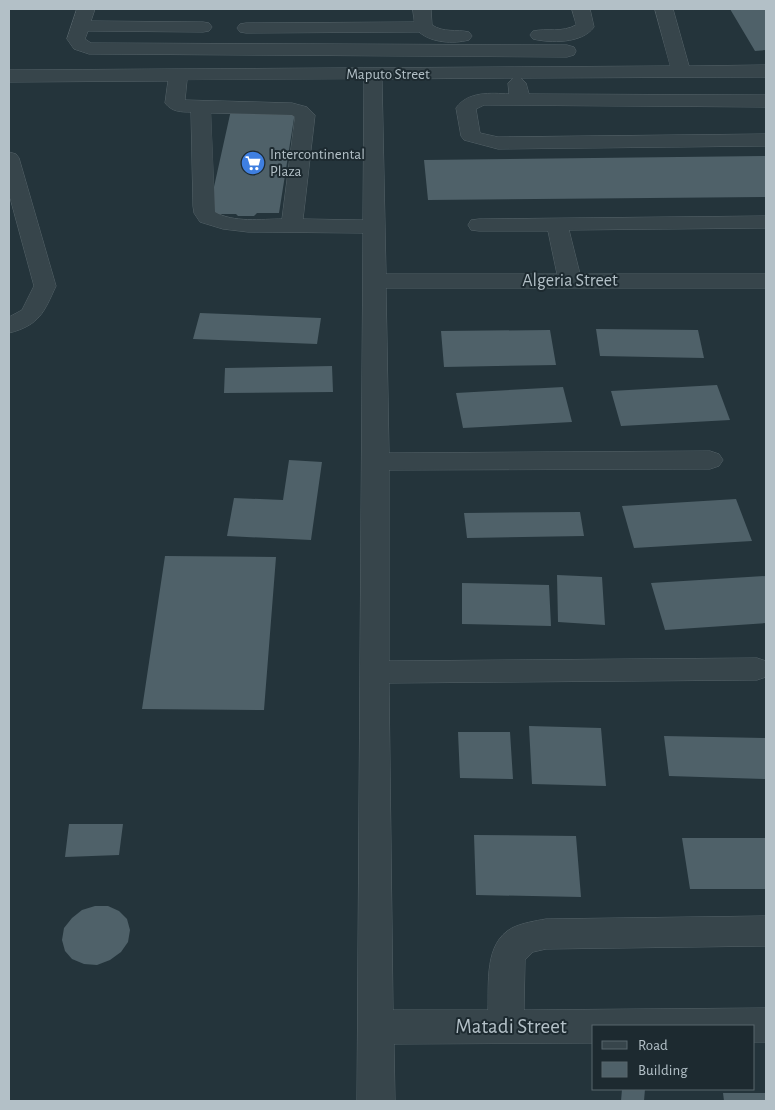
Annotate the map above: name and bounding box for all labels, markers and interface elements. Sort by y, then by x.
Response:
street label: Maputo Street [346,67,430,82]
place label: Intercontinental Plaza [270,147,365,179]
supermarket icon: Intercontinental Plaza [240,150,266,176]
street label: Algeria Street [522,272,618,290]
street label: Matadi Street [455,1016,567,1037]
legend [592,1025,755,1090]
text: Road [638,1038,668,1053]
text: Building [638,1063,688,1078]

